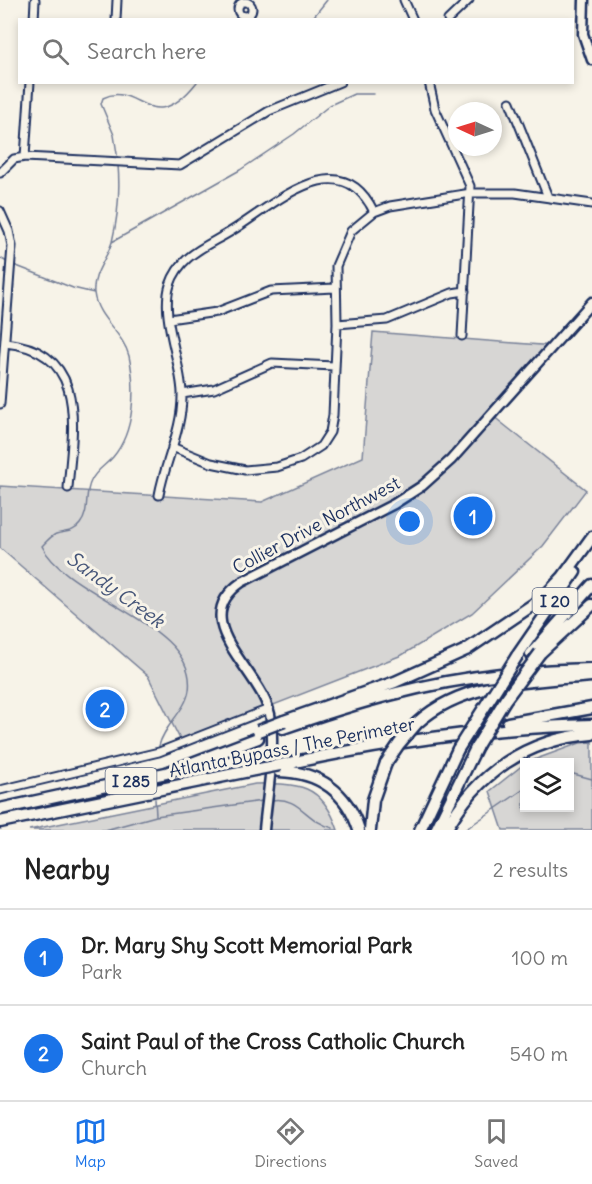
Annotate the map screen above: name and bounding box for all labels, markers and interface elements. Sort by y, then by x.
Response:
search box [18,18,574,84]
icon: search [39,35,72,68]
text: Search here [87,37,206,65]
north arrow [448,102,502,156]
street label: Collier Drive Northwest [228,471,404,579]
pin: 1 [454,494,492,538]
your location [395,507,424,536]
water label: Sandy Creek [62,545,171,634]
road number: I 20 [532,588,578,614]
pin: 2 [86,686,124,732]
street label: Atlanta Bypass / The Perimeter [167,712,418,782]
map controls [520,758,574,812]
button: layers [520,758,574,812]
road number: I 285 [106,768,156,794]
text: Nearby [24,853,110,886]
text: 2 results [493,857,568,882]
text: Dr. Mary Shy Scott Memorial Park [81,931,412,959]
text: 1 [40,945,47,970]
text: 100 m [511,945,568,970]
text: Park [81,959,122,984]
text: Saint Paul of the Cross Catholic Church [81,1027,465,1055]
text: 2 [38,1041,49,1066]
text: 540 m [509,1041,568,1066]
text: Church [81,1055,147,1080]
tab: Map [74,1115,107,1171]
tab: Directions [254,1115,327,1171]
tab: Saved [474,1115,518,1171]

